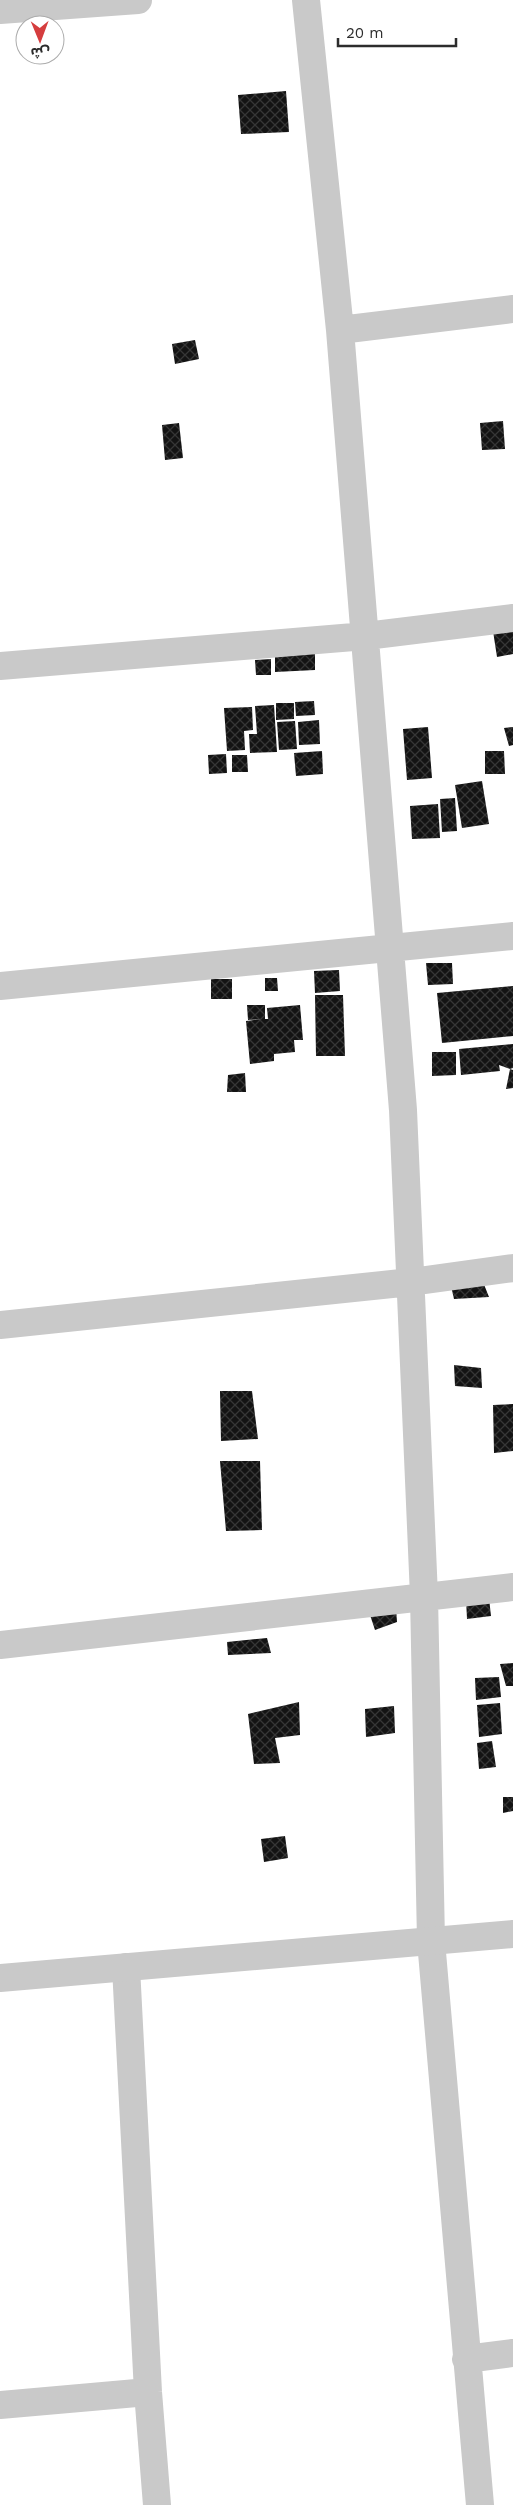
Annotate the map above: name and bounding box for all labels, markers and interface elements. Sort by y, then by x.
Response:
north arrow [15,15,65,65]
scale bar [338,15,456,47]
text: 20 m [346,24,384,42]
text: ش [30,45,50,61]

